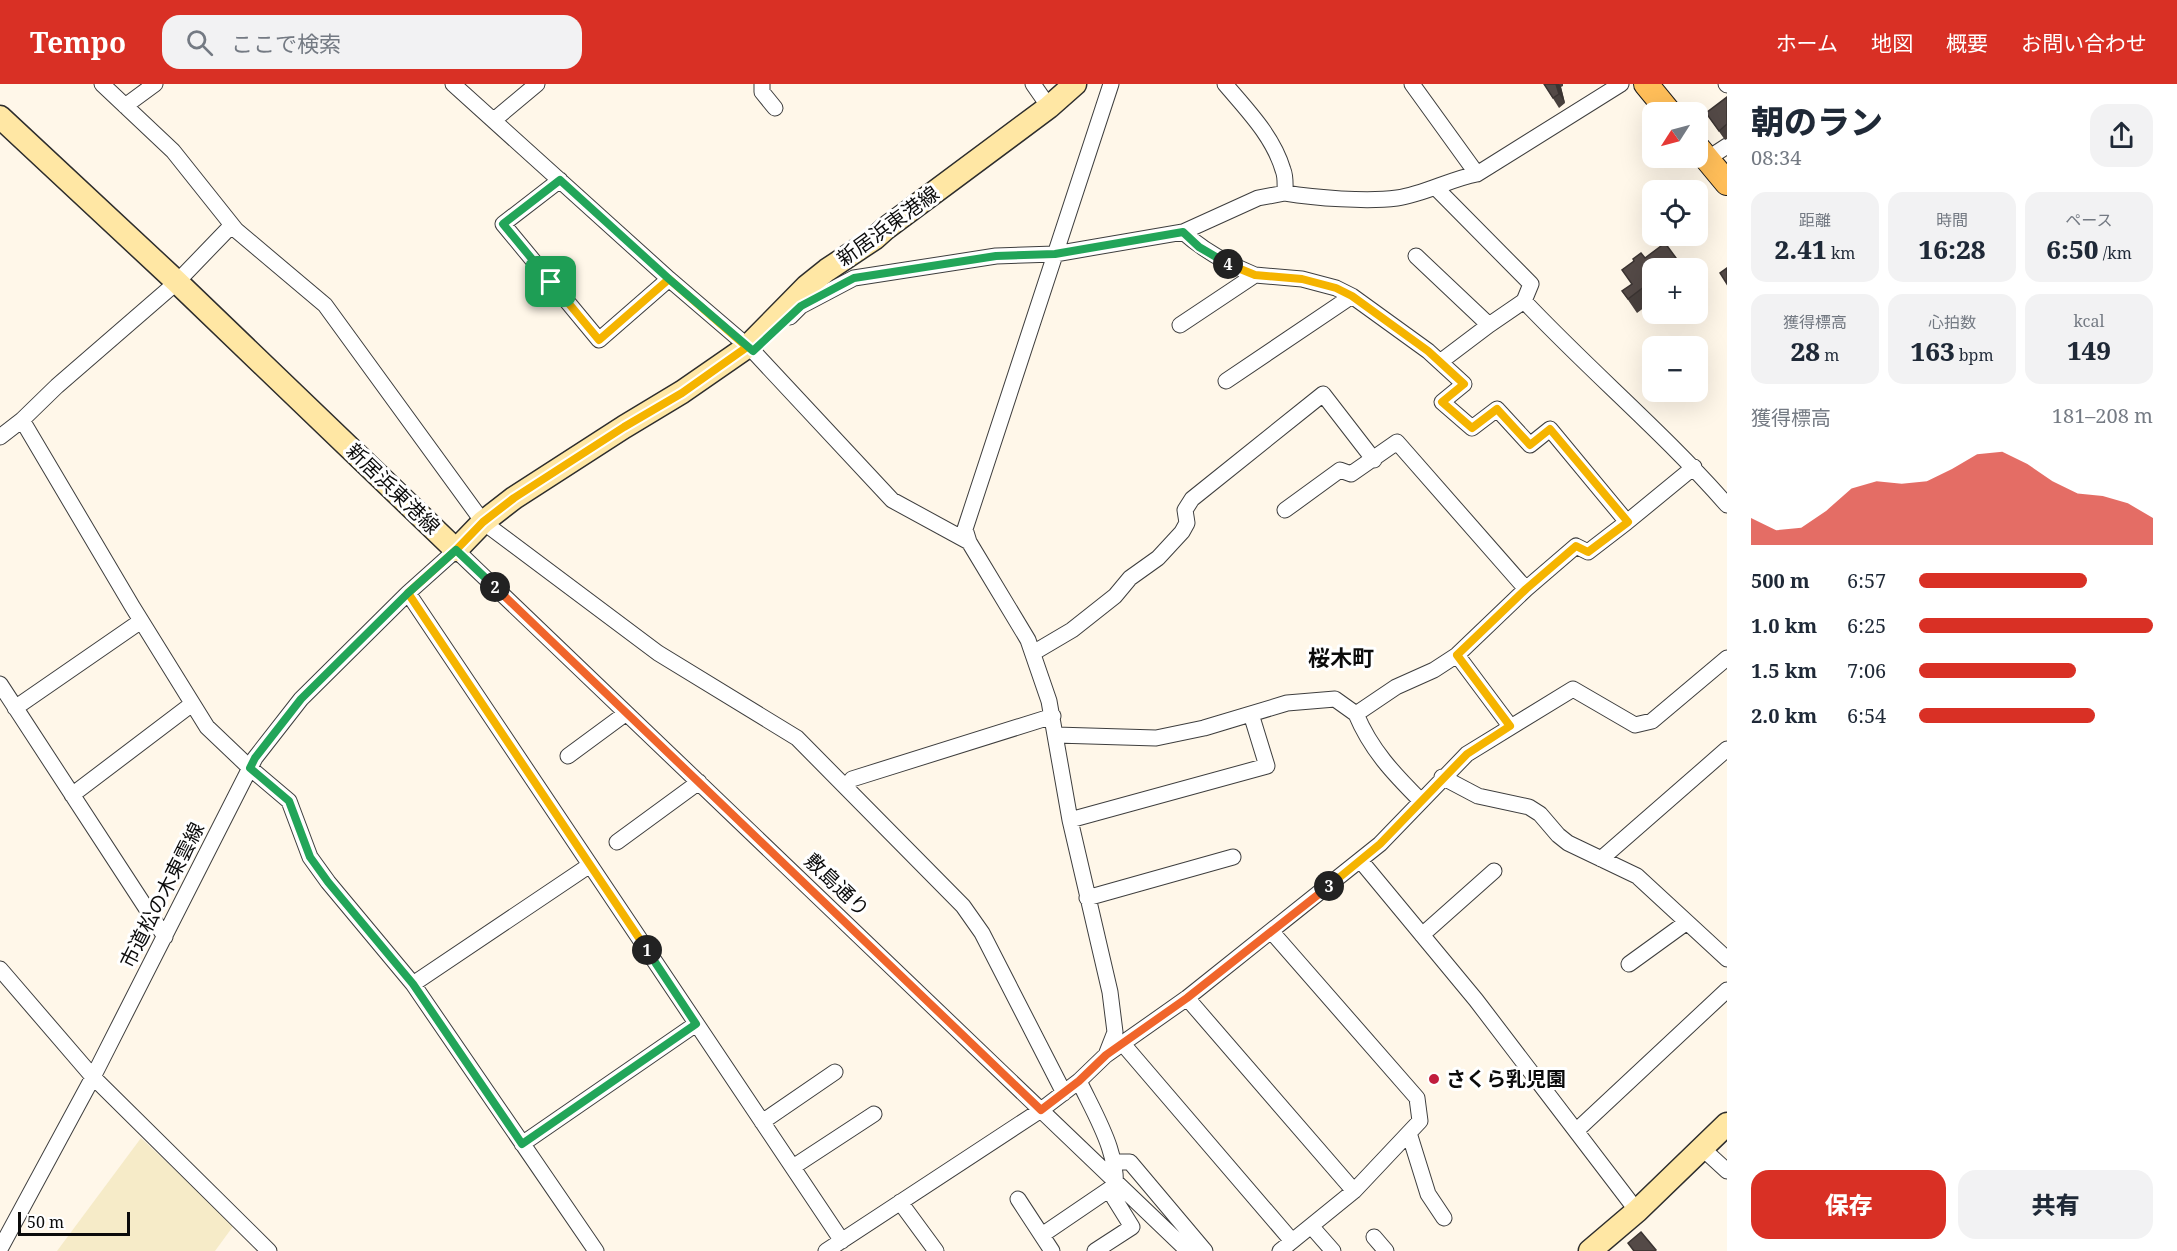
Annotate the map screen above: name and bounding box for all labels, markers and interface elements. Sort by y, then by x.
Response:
search box [162,15,582,69]
text: Tempo [30,23,126,61]
icon: search [183,26,216,59]
text: ここで検索 [231,28,341,58]
text: ホーム [1776,29,1838,57]
text: 地図 [1871,29,1913,57]
text: 概要 [1946,29,1988,57]
text: お問い合わせ [2021,29,2147,57]
text: 朝のラン [1751,99,1883,144]
north arrow [1642,102,1708,168]
map controls [1642,102,1708,402]
button: share [2090,104,2153,167]
text: 08:34 [1751,144,1801,171]
street label: 新居浜東港線 [831,179,944,272]
button: locate [1642,180,1708,246]
text: 距離 [1799,209,1831,231]
text: 時間 [1936,209,1968,231]
text: ペース [2065,209,2113,231]
text: 2.41 [1775,231,1827,267]
text: 16:28 [1918,231,1986,267]
text: 6:50 [2046,231,2099,267]
text: km [1827,242,1855,264]
text: /km [2099,242,2132,264]
pin: 4 [1213,249,1243,279]
text: 4 [1223,253,1233,275]
pin [525,256,576,307]
button: + [1642,258,1708,324]
icon: arrive [534,265,567,298]
text: kcal [2074,310,2104,332]
text: 獲得標高 [1783,311,1847,333]
text: 心拍数 [1928,311,1976,333]
text: 149 [2067,332,2111,368]
text: 28 [1791,333,1820,369]
text: 163 [1910,333,1955,369]
button: − [1642,336,1708,402]
text: m [1820,344,1839,366]
text: bpm [1955,344,1994,366]
text: 181–208 m [2052,402,2153,429]
text: 獲得標高 [1751,404,1831,431]
street label: 新居浜東港線 [341,437,446,540]
text: 500 m [1751,567,1810,594]
text: 6:57 [1847,567,1886,594]
pin: 2 [480,572,510,602]
text: 2 [490,576,500,598]
text: 1.0 km [1751,612,1817,639]
text: 6:25 [1847,612,1886,639]
district label: 桜木町 [1308,642,1374,672]
text: 1.5 km [1751,657,1817,684]
text: 7:06 [1847,657,1886,684]
text: 2.0 km [1751,702,1817,729]
text: 6:54 [1847,702,1886,729]
street label: 市道松の木東雲線 [113,817,210,972]
street label: 敷島通り [799,847,875,922]
pin: 3 [1314,871,1344,901]
text: 3 [1324,875,1334,897]
pin: 1 [632,935,662,965]
text: 1 [642,939,652,961]
place label: さくら乳児園 [1446,1065,1566,1092]
marker: さくら乳児園 [1427,1072,1441,1086]
button: 保存 [1751,1170,1946,1239]
button: 共有 [1958,1170,2153,1239]
scale bar [18,1209,130,1236]
text: 50 m [27,1211,64,1233]

